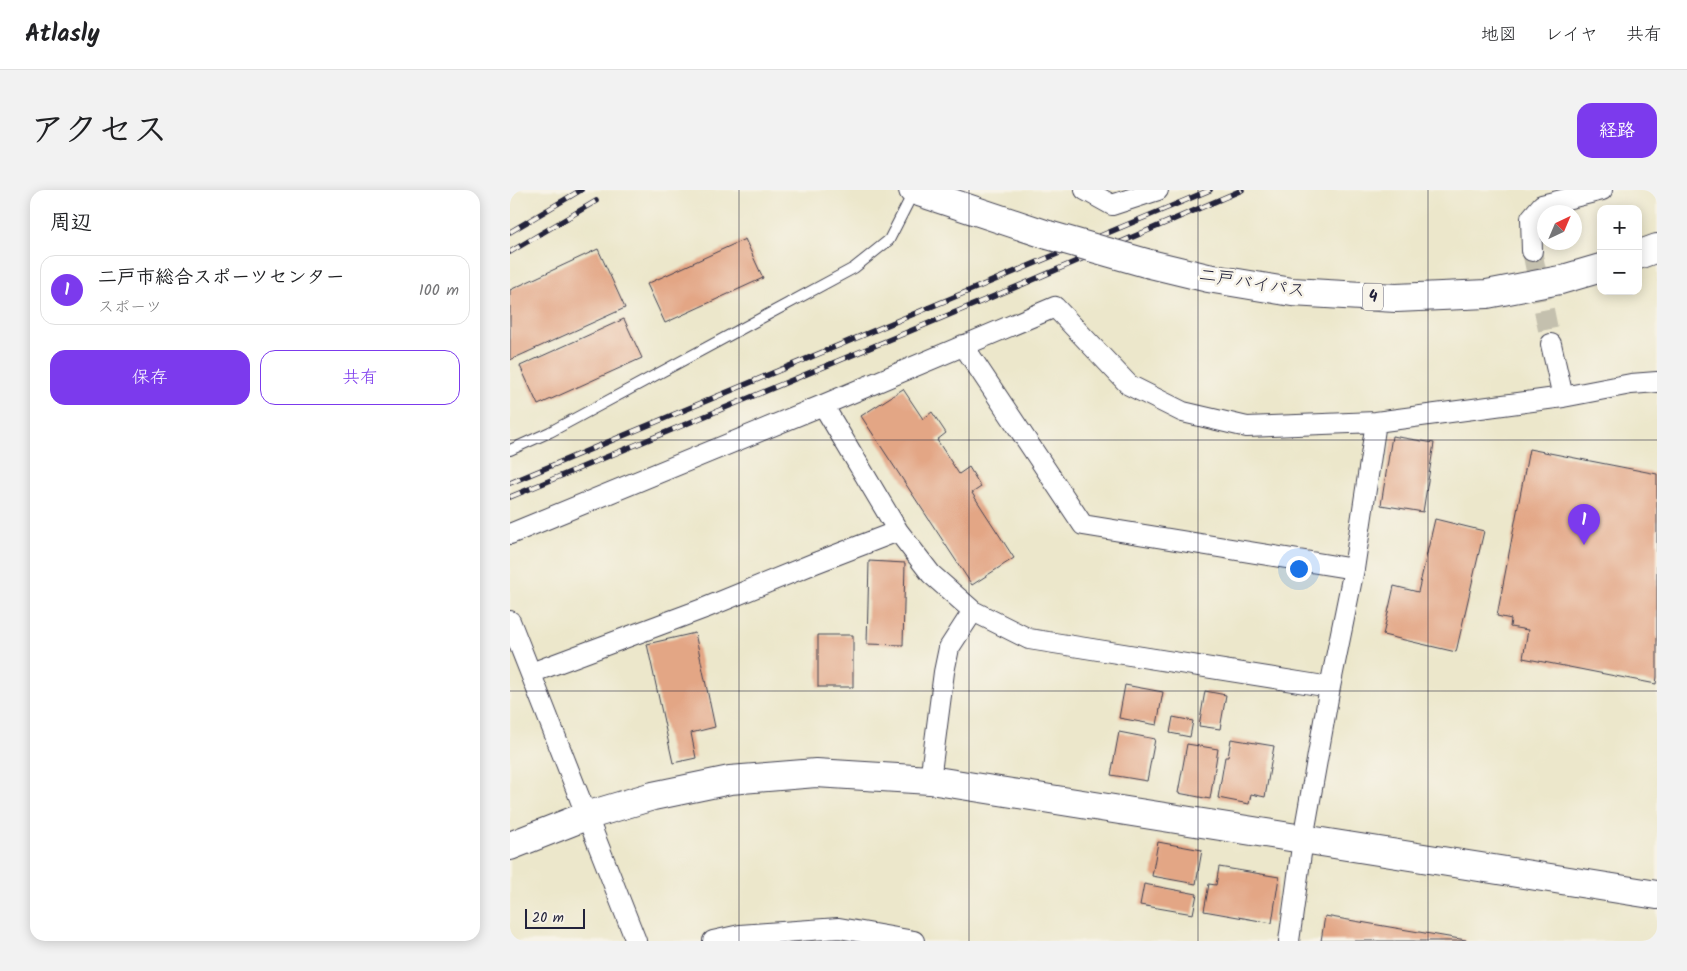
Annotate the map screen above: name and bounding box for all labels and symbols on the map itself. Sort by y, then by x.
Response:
north arrow [1537,205,1582,250]
street label: 二戸バイパス [1197,261,1307,307]
road number: 4 [1363,284,1383,310]
pin: 1 [1568,504,1600,545]
your location [1286,556,1312,582]
scale bar [525,906,585,929]

